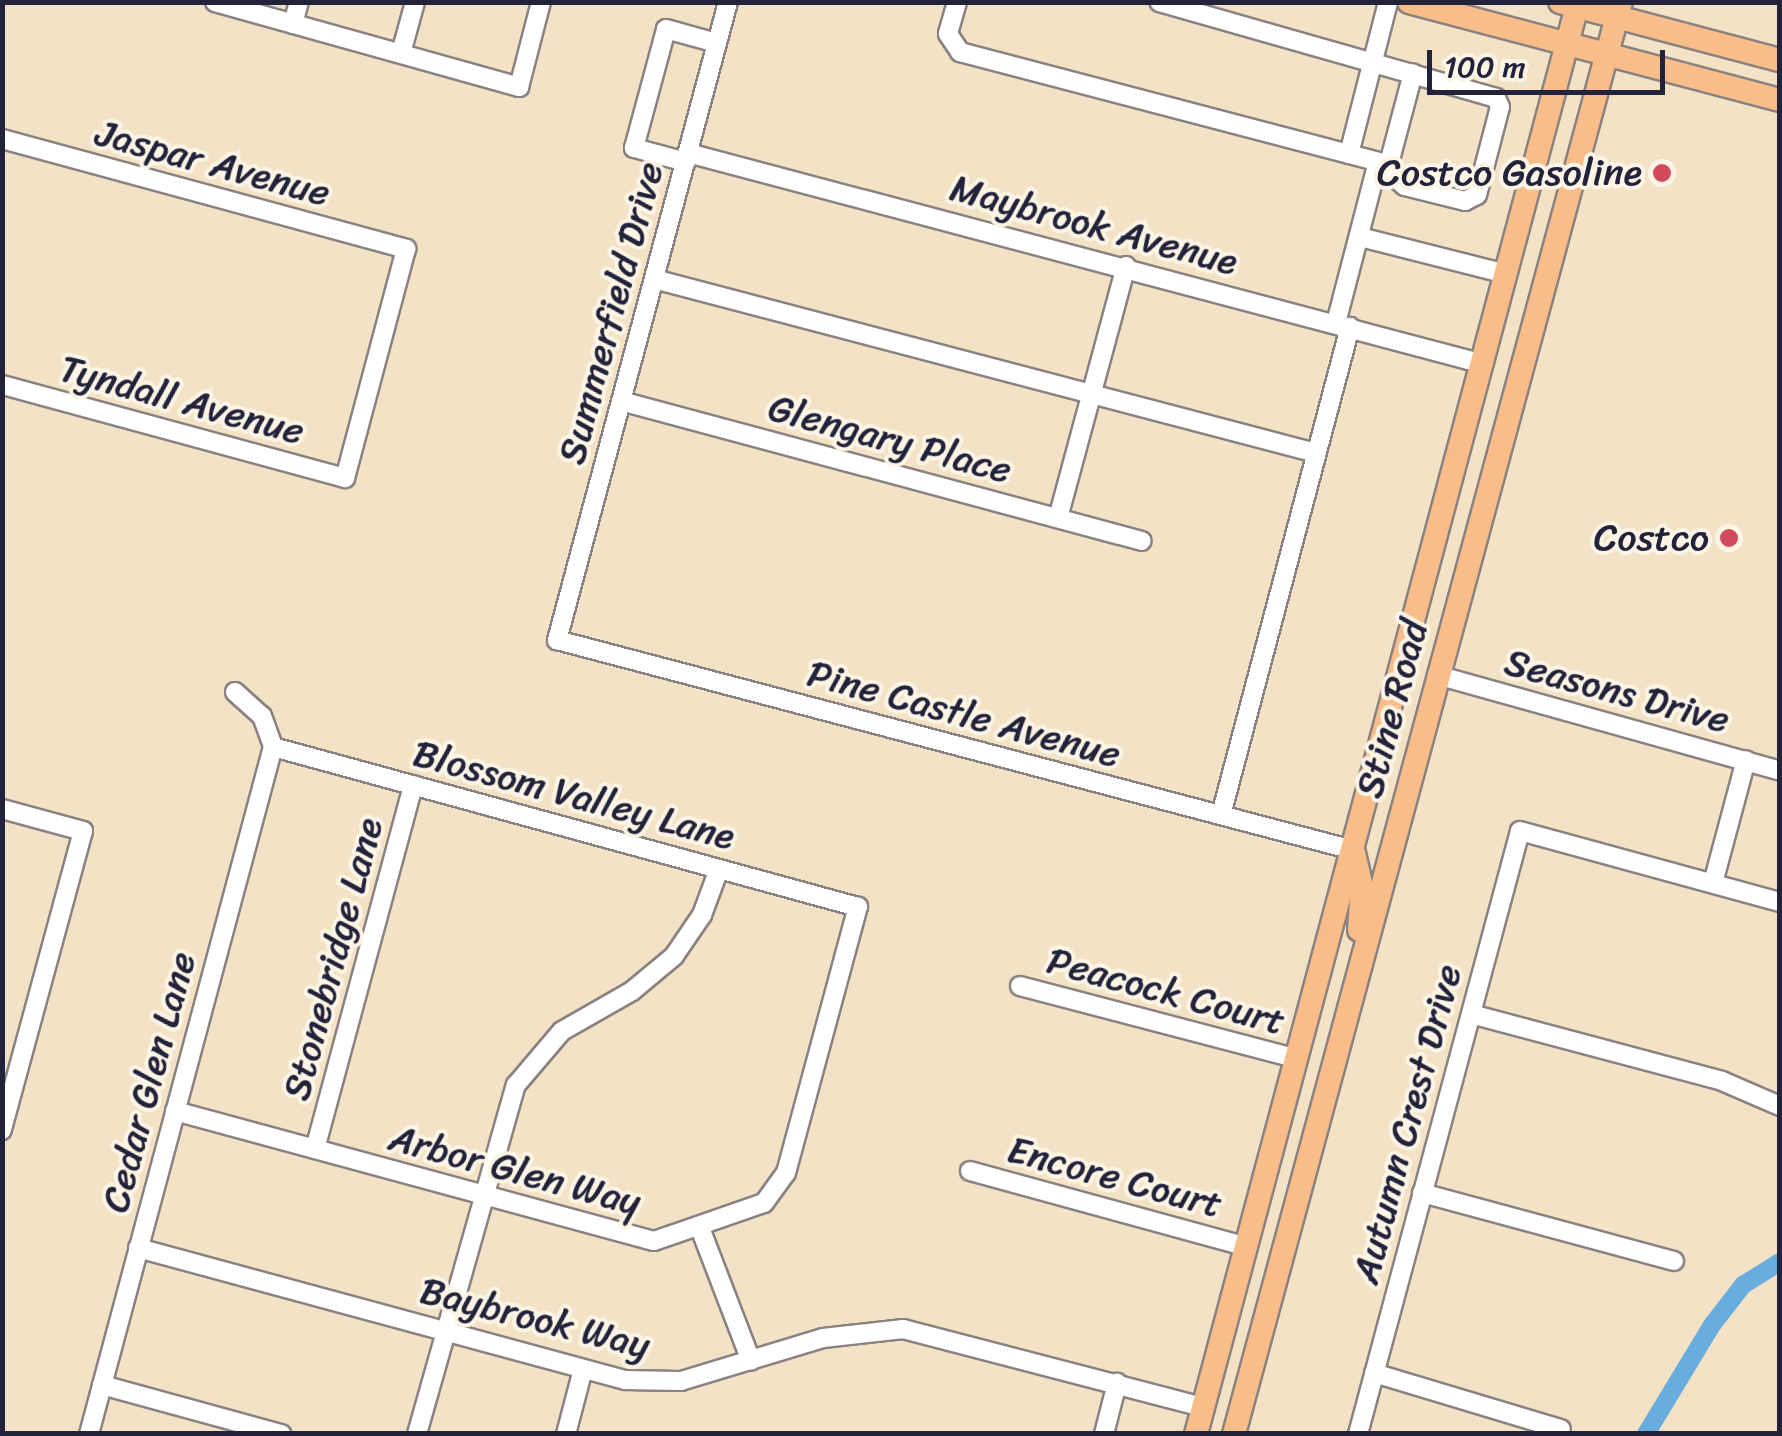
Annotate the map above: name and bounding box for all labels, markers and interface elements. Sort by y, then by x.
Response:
scale bar [1432,30,1670,92]
text: 100 m [1444,40,1526,94]
street label: Jaspar Avenue [91,110,335,216]
place label: Costco Gasoline [1376,150,1642,196]
street label: Summerfield Drive [549,157,673,469]
marker: Costco Gasoline [1651,162,1673,184]
street label: Maybrook Avenue [946,165,1242,285]
street label: Tyndall Avenue [55,346,309,454]
street label: Glengary Place [764,385,1016,493]
place label: Costco [1594,515,1709,561]
marker: Costco [1718,527,1740,549]
street label: Stine Road [1346,615,1438,803]
street label: Seasons Drive [1500,639,1734,743]
street label: Pine Castle Avenue [803,650,1125,778]
street label: Blossom Valley Lane [408,730,740,860]
street label: Stonebridge Lane [273,812,393,1106]
street label: Peacock Court [1042,937,1290,1045]
street label: Cedar Glen Lane [92,946,206,1218]
street label: Autumn Crest Drive [1342,959,1472,1289]
street label: Arbor Glen Way [384,1115,646,1225]
street label: Encore Court [1003,1126,1227,1228]
street label: Baybrook Way [416,1267,654,1369]

